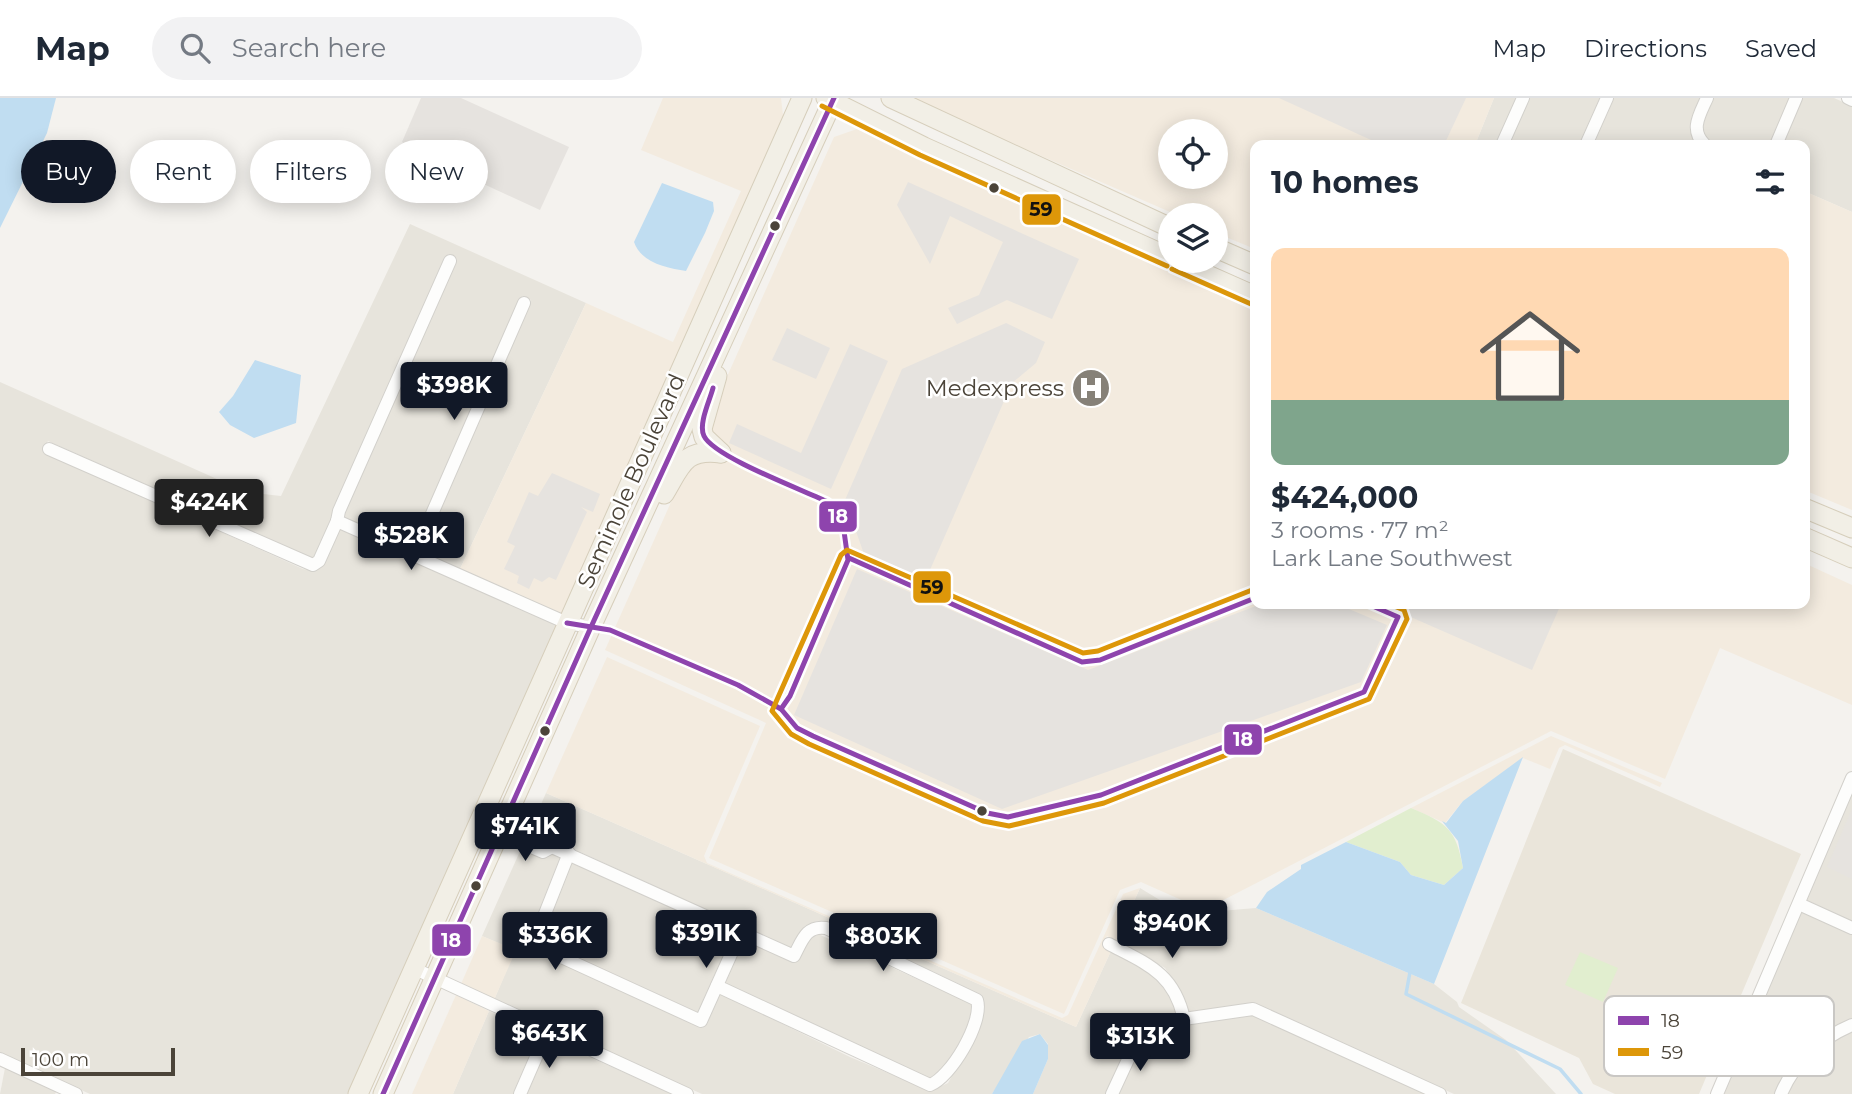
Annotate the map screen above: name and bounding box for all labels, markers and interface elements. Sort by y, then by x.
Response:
search box [152,17,642,80]
text: Map [35,28,110,68]
icon: search [176,29,214,67]
text: Search here [232,32,386,64]
text: Map [1493,34,1546,63]
text: Directions [1584,34,1707,63]
text: Saved [1745,34,1817,63]
map controls [1158,119,1228,273]
button: locate [1158,119,1228,189]
chip: Buy [21,140,116,203]
chip: Rent [130,140,236,203]
chip: Filters [250,140,371,203]
chip: New [385,140,488,203]
icon: filters [1751,163,1789,201]
text: 10 homes [1271,164,1419,201]
unlabelled marker [987,181,1001,195]
line badge: 59 [1021,193,1062,226]
text: 59 [1029,198,1053,221]
button: layers [1158,203,1228,273]
unlabelled marker [768,219,782,233]
icon: home [1467,293,1593,419]
pin: $398K [405,362,503,422]
hospital icon: Medexpress [1070,367,1112,409]
street label: Seminole Boulevard [571,369,691,593]
text: $398K [416,371,492,399]
place label: Medexpress [926,374,1064,402]
text: $424,000 [1271,479,1418,516]
pin: $424K [160,480,258,539]
text: $424K [171,488,247,516]
line badge: 18 [818,500,858,533]
text: 18 [828,505,848,528]
pin: $528K [362,512,460,572]
text: 3 rooms · 77 m² [1271,516,1449,544]
text: $528K [374,521,448,549]
text: Lark Lane Southwest [1271,544,1513,572]
line badge: 59 [912,570,952,604]
text: 59 [920,576,944,599]
line badge: 18 [1223,723,1263,756]
unlabelled marker [538,724,552,738]
text: 18 [1233,728,1253,751]
pin: $741K [476,804,574,863]
unlabelled marker [975,804,989,818]
text: $741K [491,812,559,840]
unlabelled marker [469,879,483,893]
pin: $940K [1123,900,1221,960]
text: $940K [1133,909,1211,937]
pin: $391K [657,910,755,970]
pin: $336K [506,912,604,972]
pin: $803K [834,914,932,973]
text: $391K [672,919,740,947]
text: $336K [518,921,592,949]
text: $803K [845,922,921,950]
line badge: 18 [431,923,472,957]
text: 18 [441,929,461,952]
legend [1604,996,1834,1076]
text: 18 [1661,1009,1680,1032]
pin: $643K [500,1010,598,1070]
pin: $313K [1091,1014,1189,1073]
text: $643K [511,1019,587,1047]
text: $313K [1106,1022,1174,1050]
text: 59 [1661,1041,1683,1064]
scale bar [21,1045,175,1077]
text: 100 m [32,1048,89,1071]

